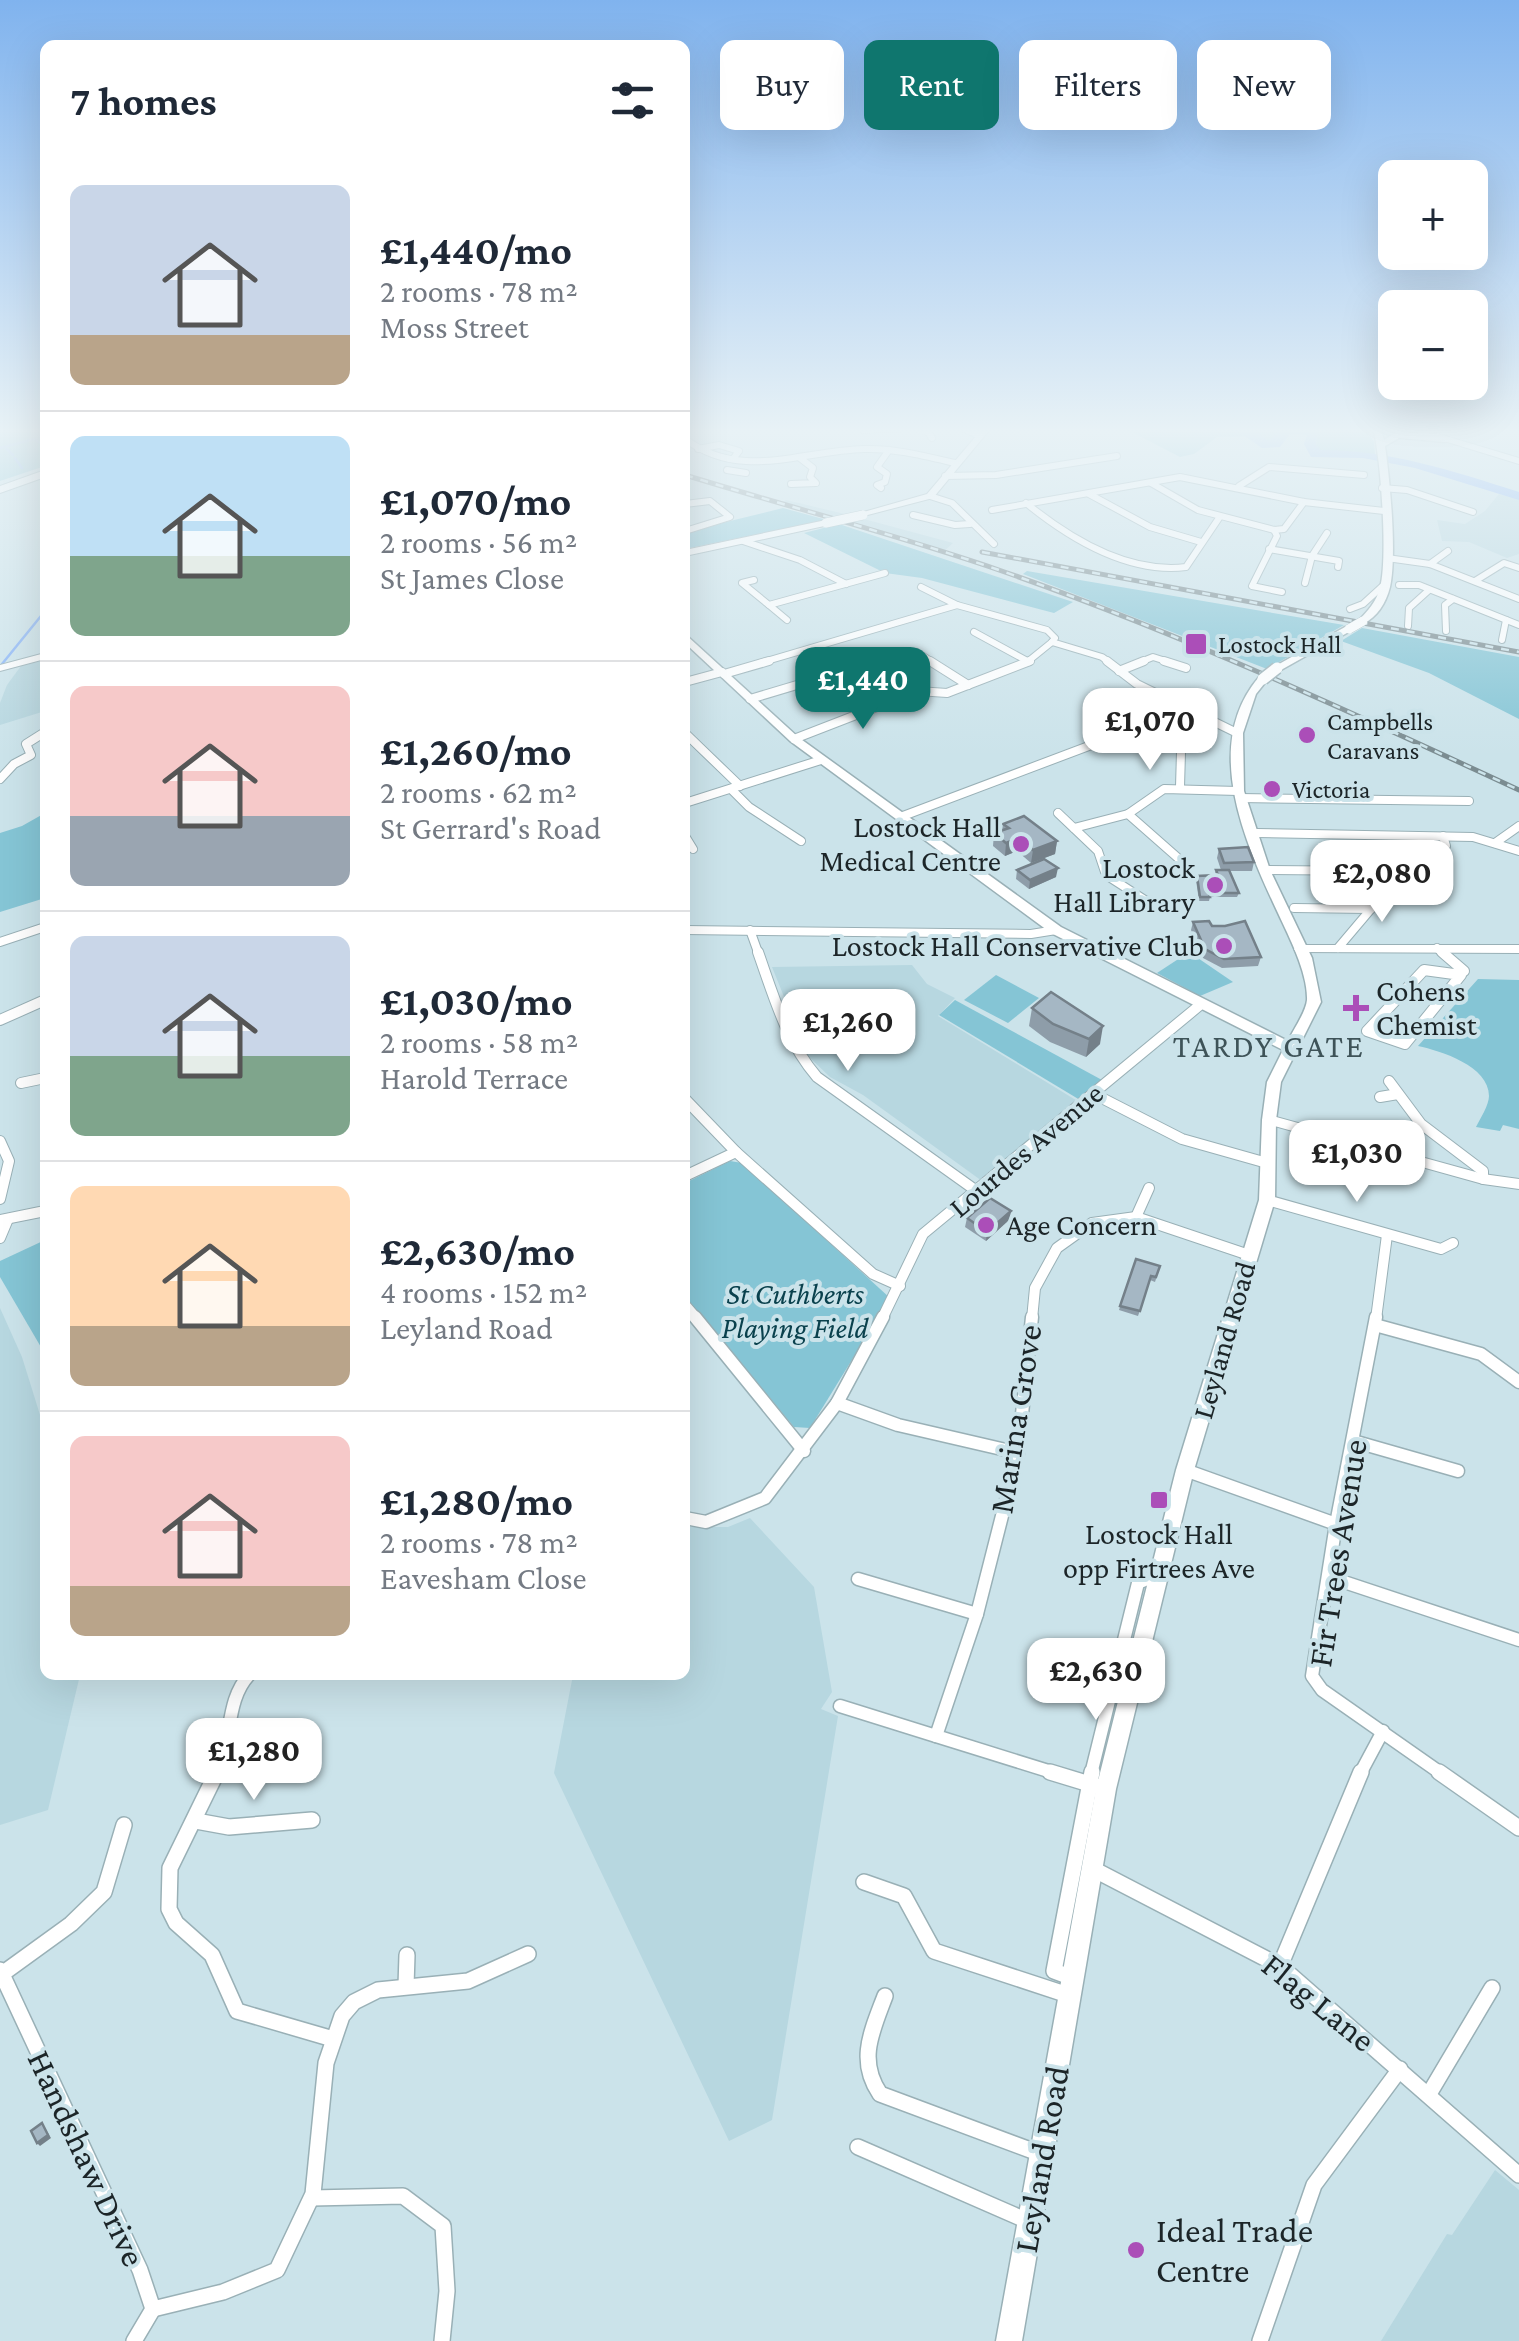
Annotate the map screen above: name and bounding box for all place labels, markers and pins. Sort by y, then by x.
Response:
marker: Lostock Hall [1183,631,1209,657]
place label: Lostock Hall [1218,631,1341,658]
pin: £1,440 [782,647,944,732]
pin: £1,070 [1069,688,1231,773]
place label: Campbells Caravans [1327,708,1433,764]
marker: Campbells Caravans [1296,724,1318,746]
place label: Victoria [1292,776,1371,803]
marker: Victoria [1261,778,1283,800]
place label: Lostock Hall Medical Centre [819,810,1001,877]
marker: Lostock Hall Medical Centre [1010,833,1032,855]
pin: £2,080 [1301,840,1463,925]
place label: Lostock Hall Library [1053,851,1196,919]
marker: Lostock Hall Library [1204,874,1226,896]
place label: Lostock Hall Conservative Club [832,929,1204,962]
marker: Lostock Hall Conservative Club [1213,935,1235,957]
place label: Cohens Chemist [1376,974,1478,1041]
pin: £1,260 [767,989,929,1074]
marker: Cohens Chemist [1345,997,1367,1019]
pin: £1,030 [1276,1120,1438,1205]
place label: Age Concern [1006,1208,1157,1242]
marker: Age Concern [975,1214,997,1236]
marker: Lostock Hall opp Firtrees Ave [1148,1489,1170,1511]
place label: Lostock Hall opp Firtrees Ave [1063,1517,1255,1585]
pin: £2,630 [1015,1638,1177,1723]
pin: £1,280 [173,1718,335,1803]
place label: Ideal Trade Centre [1156,2211,1313,2290]
marker: Ideal Trade Centre [1125,2239,1147,2261]

